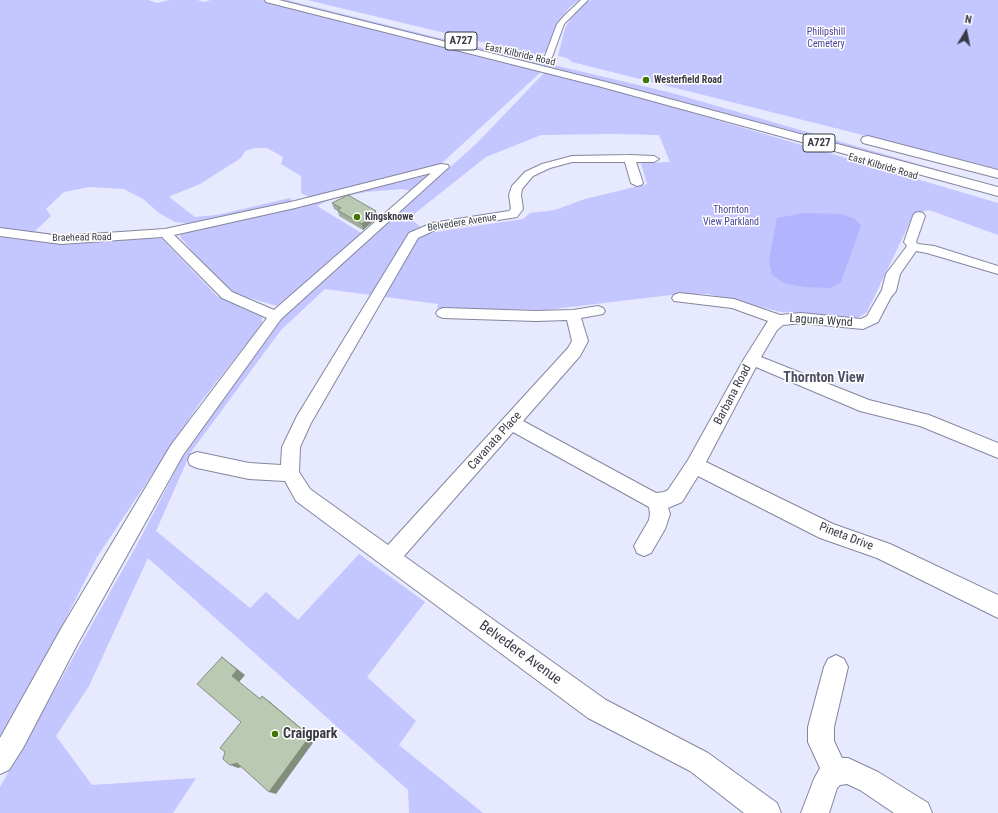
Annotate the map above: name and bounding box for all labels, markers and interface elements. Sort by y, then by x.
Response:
north arrow [946,12,986,52]
text: N [964,13,973,27]
park label: Philipshill Cemetery [807,26,845,50]
road number: A727 [445,32,477,50]
street label: East Kilbride Road [484,41,556,69]
place label: Westerfield Road [654,74,722,86]
marker: Westerfield Road [641,75,651,85]
road number: A727 [803,134,835,152]
street label: East Kilbride Road [847,151,919,183]
park label: Thornton View Parkland [703,204,759,228]
place label: Kingsknowe [365,211,413,223]
marker: Kingsknowe [352,212,362,222]
street label: Belvedere Avenue [427,212,497,234]
street label: Braehead Road [52,231,112,245]
street label: Laguna Wynd [789,312,853,330]
street label: Barbana Road [711,362,755,428]
district label: Thornton View [783,370,865,386]
street label: Cavanata Place [465,409,525,473]
street label: Pineta Drive [817,520,875,554]
street label: Belvedere Avenue [476,618,564,688]
place label: Craigpark [283,726,337,742]
marker: Craigpark [270,729,280,739]

